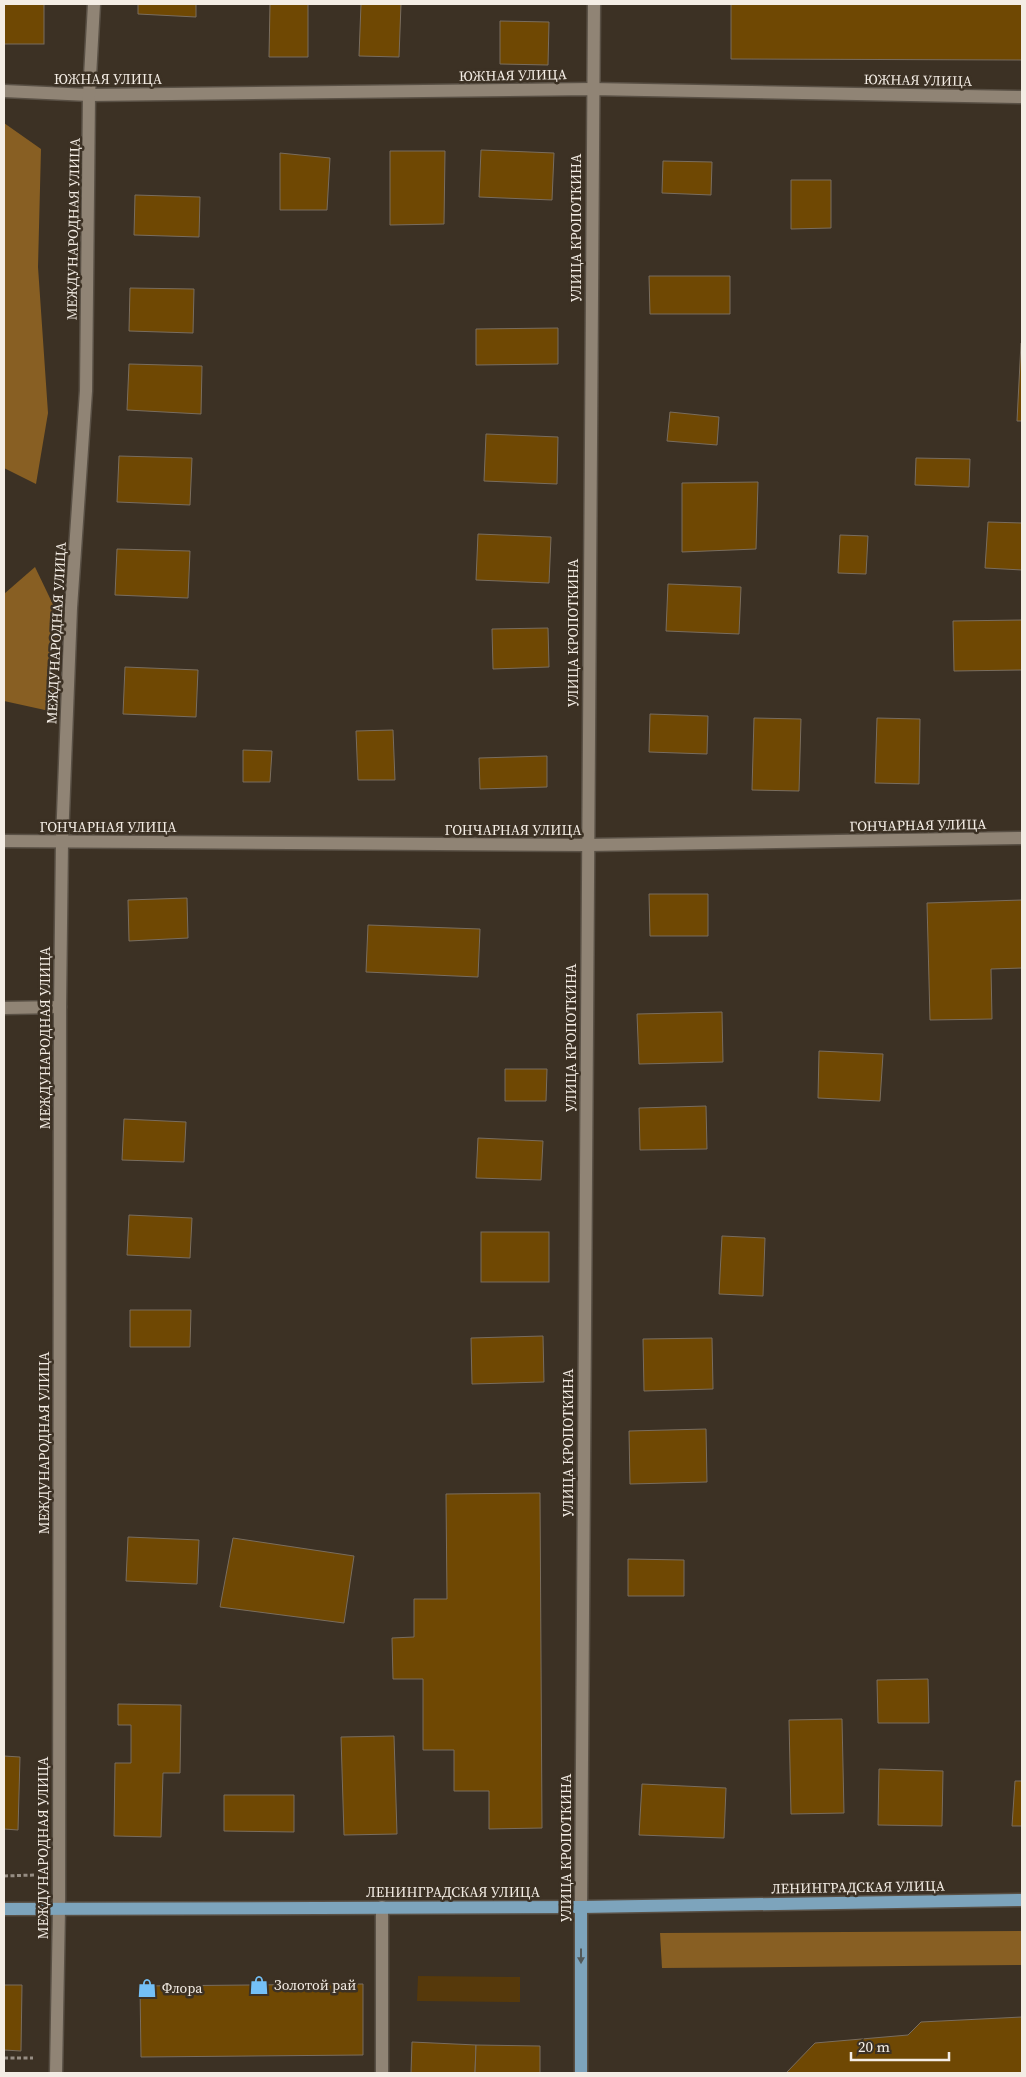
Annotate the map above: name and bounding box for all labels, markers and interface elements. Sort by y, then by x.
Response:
street label: ЮЖНАЯ УЛИЦА [459,64,568,86]
street label: ЮЖНАЯ УЛИЦА [54,69,163,89]
street label: ЮЖНАЯ УЛИЦА [864,69,973,91]
street label: МЕЖДУНАРОДНАЯ УЛИЦА [61,137,85,320]
street label: УЛИЦА КРОПОТКИНА [566,153,586,302]
street label: МЕЖДУНАРОДНАЯ УЛИЦА [41,541,71,725]
street label: УЛИЦА КРОПОТКИНА [563,558,583,707]
street label: ГОНЧАРНАЯ УЛИЦА [849,814,987,836]
street label: ГОНЧАРНАЯ УЛИЦА [40,817,177,837]
street label: ГОНЧАРНАЯ УЛИЦА [445,820,582,840]
street label: МЕЖДУНАРОДНАЯ УЛИЦА [35,946,55,1129]
street label: УЛИЦА КРОПОТКИНА [561,963,581,1112]
street label: МЕЖДУНАРОДНАЯ УЛИЦА [34,1351,54,1534]
street label: УЛИЦА КРОПОТКИНА [558,1368,578,1517]
street label: МЕЖДУНАРОДНАЯ УЛИЦА [33,1756,53,1939]
street label: УЛИЦА КРОПОТКИНА [556,1773,576,1922]
street label: ЛЕНИНГРАДСКАЯ УЛИЦА [771,1875,946,1899]
street label: ЛЕНИНГРАДСКАЯ УЛИЦА [366,1882,541,1902]
one-way arrow [577,1948,585,1964]
shop icon: Золотой рай [248,1974,270,1996]
place label: Золотой рай [274,1975,356,1995]
shop icon: Флора [136,1977,158,1999]
place label: Флора [162,1978,203,1998]
scale bar [851,2030,948,2062]
text: 20 m [858,2036,890,2057]

